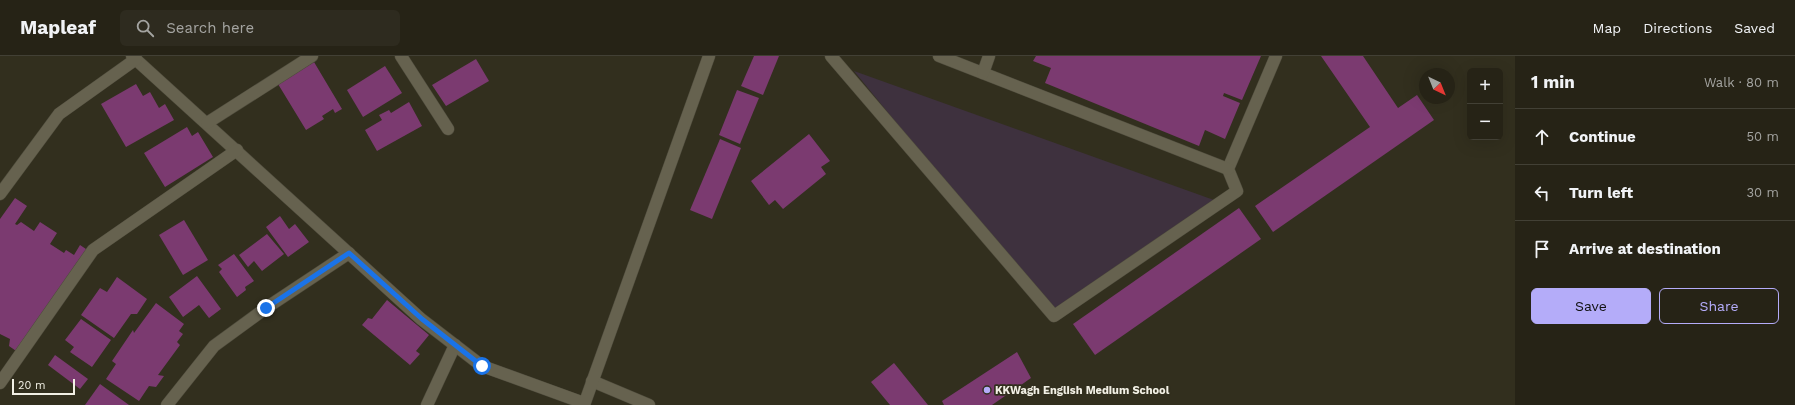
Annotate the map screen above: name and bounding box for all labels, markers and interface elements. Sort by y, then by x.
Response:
search box [120,10,400,46]
text: Mapleaf [20,16,96,39]
icon: search [134,17,156,39]
text: Search here [166,19,254,37]
text: Map [1593,20,1621,36]
text: Directions [1643,20,1712,36]
text: Saved [1734,20,1775,36]
north arrow [1419,68,1455,104]
map controls [1467,68,1503,140]
button: + [1467,68,1503,104]
text: 1 min [1531,72,1575,92]
text: Walk · 80 m [1704,75,1779,90]
button: − [1467,104,1503,140]
icon: ahead [1531,126,1553,148]
text: Continue [1569,128,1636,146]
text: 50 m [1747,129,1779,144]
icon: left [1531,182,1553,204]
text: Turn left [1569,184,1633,202]
text: 30 m [1747,185,1779,200]
icon: arrive [1531,238,1553,260]
text: Arrive at destination [1569,240,1721,258]
button: Save [1531,288,1651,324]
button: Share [1659,288,1779,324]
route end [257,299,275,317]
route start [473,357,491,375]
scale bar [12,377,75,396]
text: 20 m [18,379,46,392]
place label: KKWagh English Medium School [995,384,1170,397]
marker: KKWagh English Medium School [982,385,992,395]

